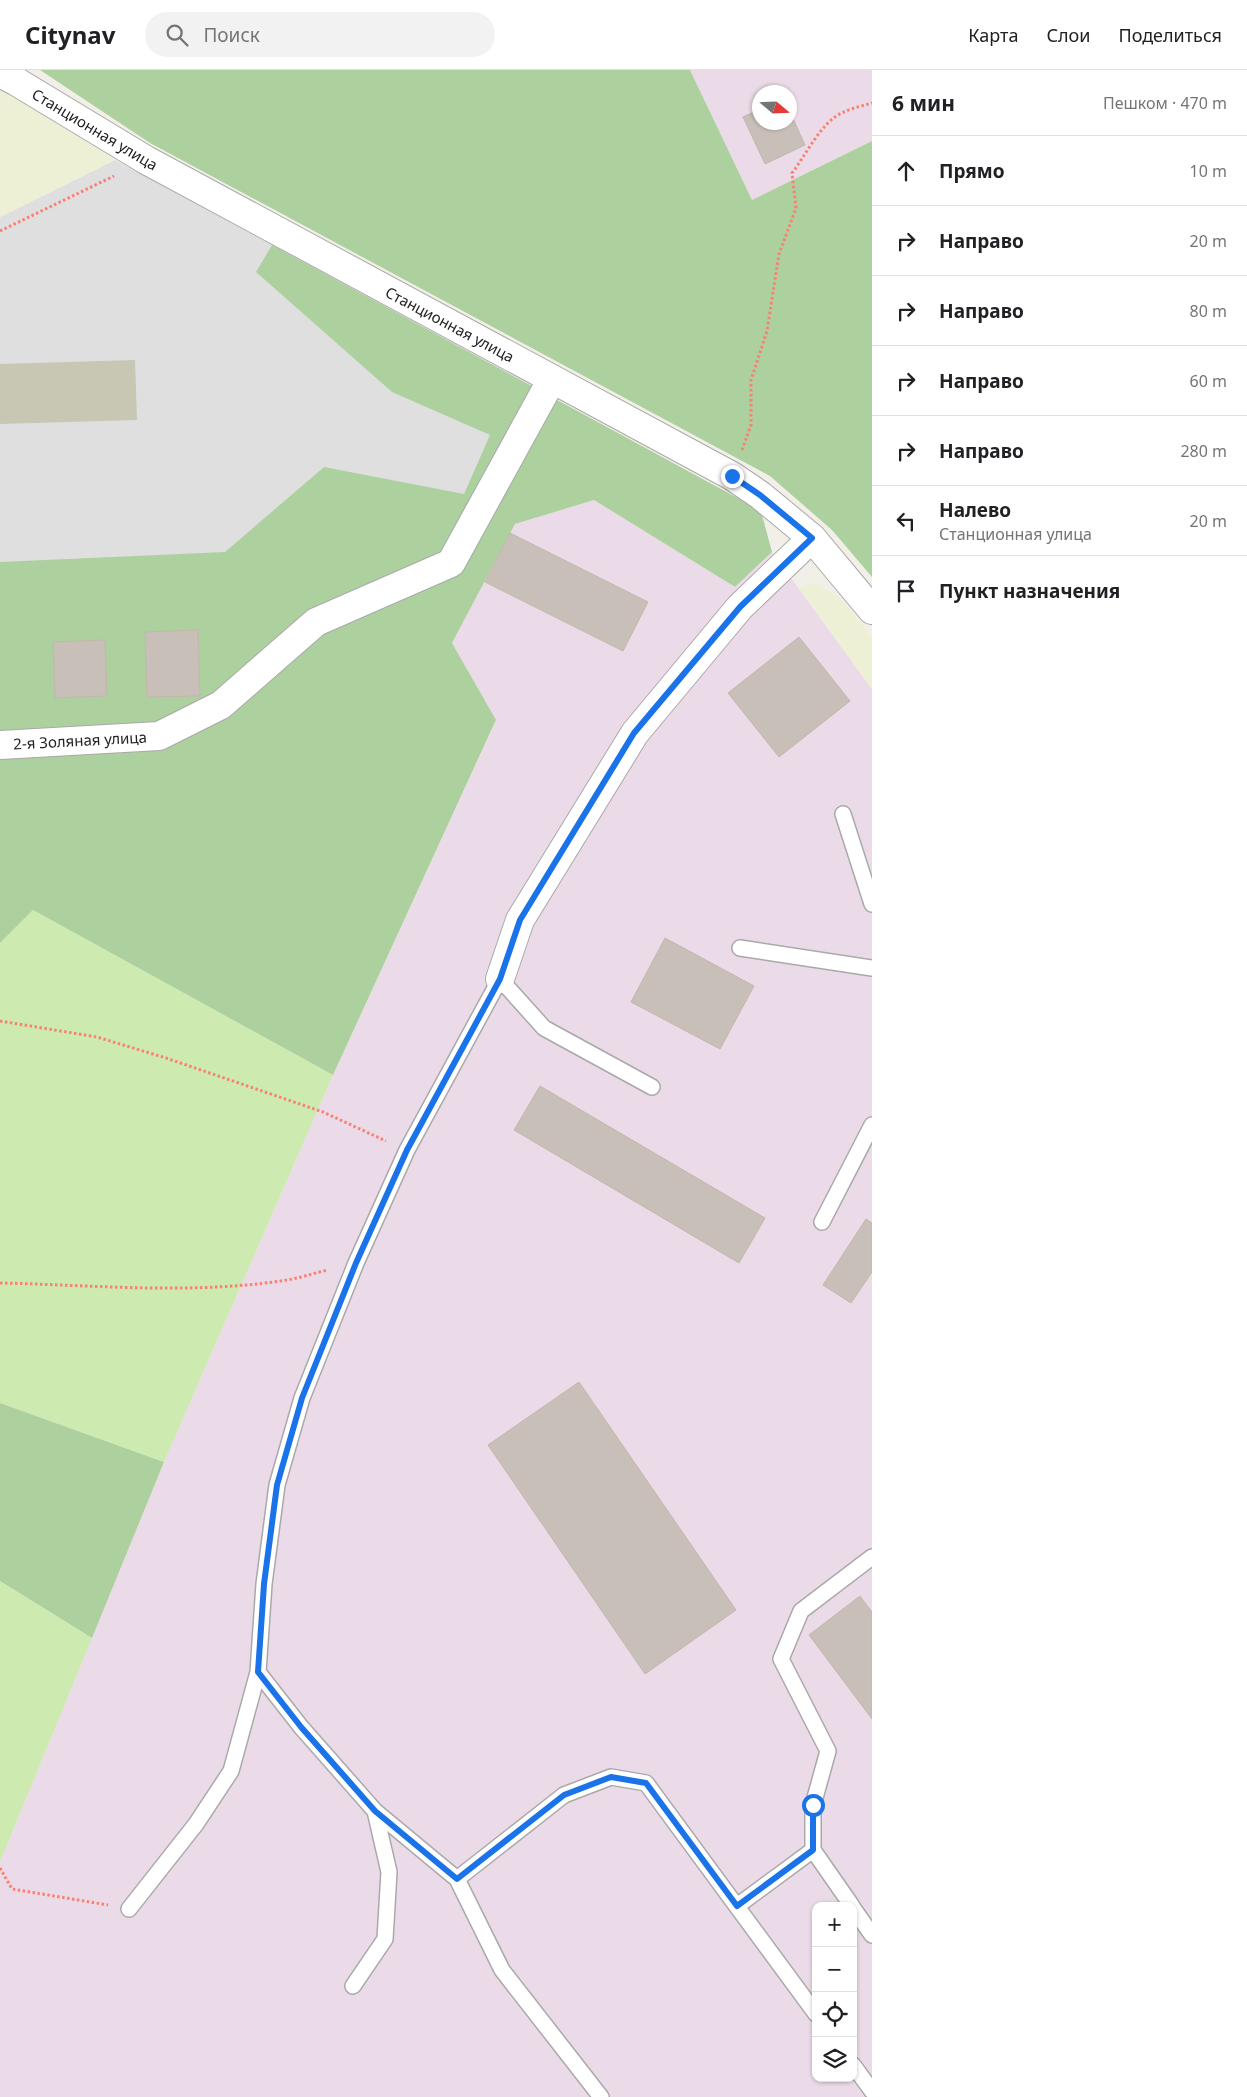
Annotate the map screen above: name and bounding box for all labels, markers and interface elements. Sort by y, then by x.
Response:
search box [145,12,495,57]
text: Citynav [25,18,115,51]
icon: search [163,21,191,49]
text: Поиск [203,22,260,48]
text: Карта [968,23,1018,47]
text: Слои [1046,23,1090,47]
text: Поделиться [1118,23,1222,47]
street label: Станционная улица [28,84,162,174]
north arrow [752,85,797,130]
text: 6 мин [892,89,955,117]
text: Пешком · 470 m [1103,92,1227,114]
icon: ahead [892,157,920,185]
text: Прямо [939,158,1005,184]
text: 10 m [1190,160,1227,182]
icon: right [892,227,920,255]
text: Направо [939,228,1024,254]
text: 20 m [1190,230,1227,252]
street label: Станционная улица [382,282,518,366]
icon: right [892,297,920,325]
text: Направо [939,298,1024,324]
text: 80 m [1190,300,1227,322]
icon: right [892,367,920,395]
text: Направо [939,368,1024,394]
text: 60 m [1190,370,1227,392]
icon: right [892,437,920,465]
text: Направо [939,438,1024,464]
text: 280 m [1180,440,1227,462]
route end [721,465,744,488]
text: Налево [939,497,1011,523]
icon: left [892,507,920,535]
text: 20 m [1190,510,1227,532]
text: Станционная улица [939,523,1092,545]
icon: arrive [892,577,920,605]
text: Пункт назначения [939,578,1120,604]
street label: 2-я Золяная улица [13,727,147,753]
route start [802,1794,825,1817]
map controls [812,1902,857,2082]
button: + [812,1902,857,1947]
button: − [812,1947,857,1992]
button: locate [812,1992,857,2037]
button: layers [812,2037,857,2082]

